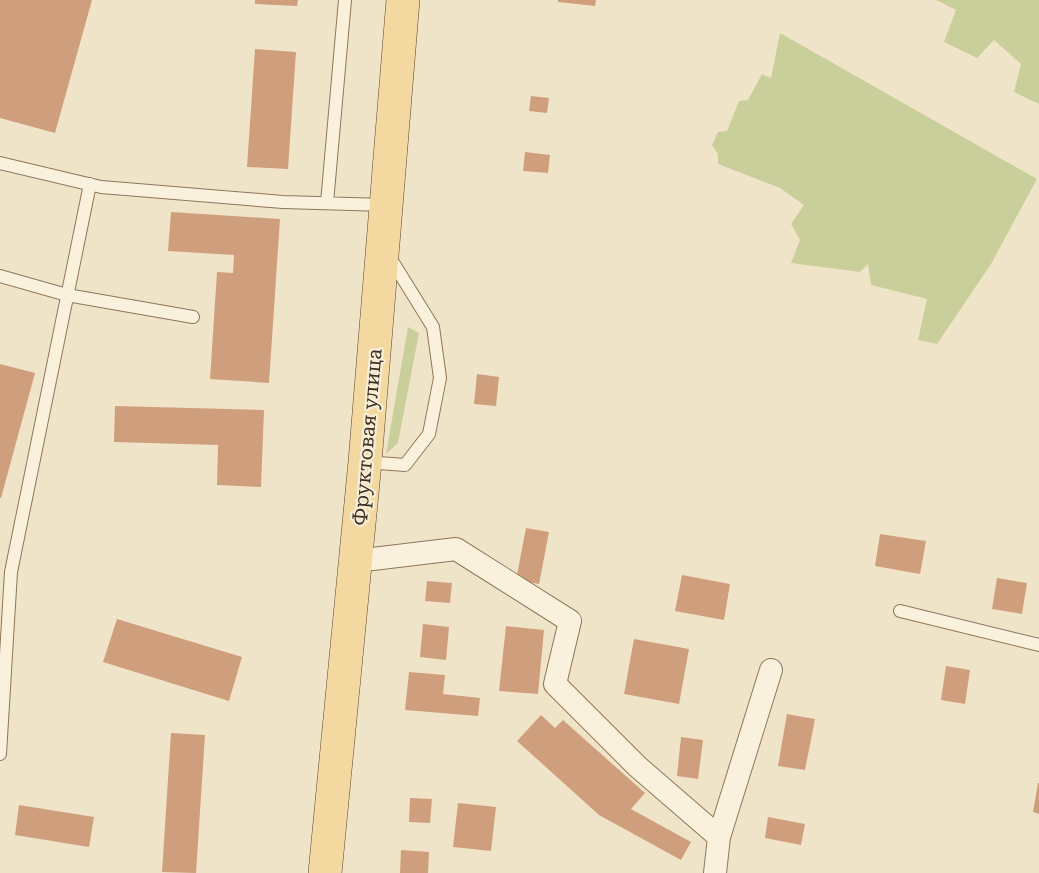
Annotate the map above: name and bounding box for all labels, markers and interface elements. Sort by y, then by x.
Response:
street label: Фруктовая улица [347,347,387,526]

